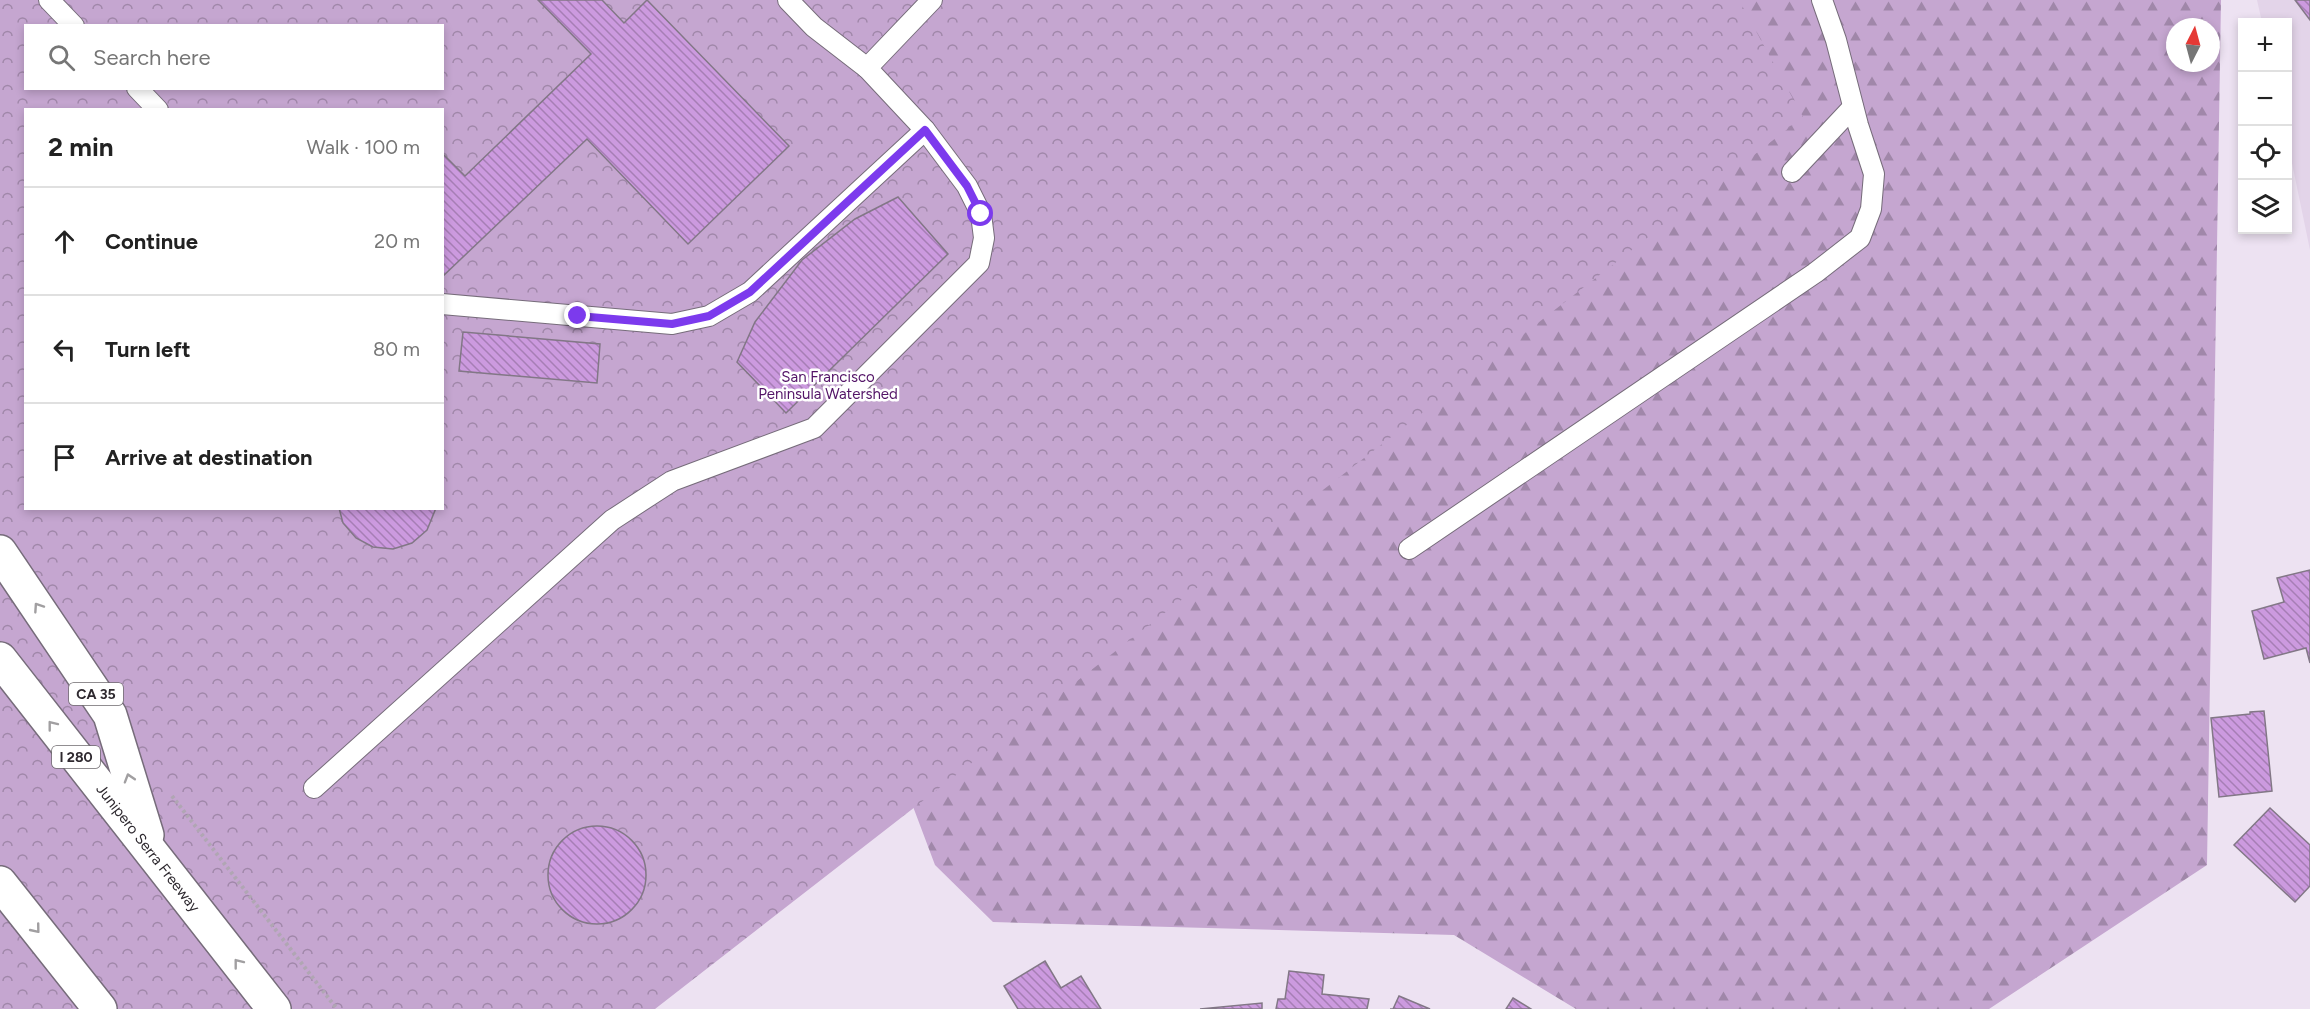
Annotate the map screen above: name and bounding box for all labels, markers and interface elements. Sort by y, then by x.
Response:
north arrow [2166,18,2220,72]
map controls [2238,18,2292,234]
button: + [2238,18,2292,72]
search box [24,24,444,90]
icon: search [45,41,78,74]
text: Search here [93,44,211,71]
button: − [2238,72,2292,126]
button: locate [2238,126,2292,180]
text: 2 min [48,131,114,163]
text: Walk · 100 m [306,135,420,159]
button: layers [2238,180,2292,234]
route start [967,200,993,226]
icon: ahead [48,225,81,258]
text: Continue [105,228,198,255]
text: 20 m [374,229,420,253]
route end [564,302,590,328]
icon: left [48,333,81,366]
text: Turn left [105,336,191,363]
text: 80 m [373,337,420,361]
park label: San Francisco Peninsula Watershed [758,368,898,403]
icon: arrive [48,441,81,474]
text: Arrive at destination [105,444,313,471]
one-way arrow [34,603,45,614]
road number: CA 35 [69,683,123,705]
one-way arrow [48,721,59,732]
road number: I 280 [52,746,100,768]
one-way arrow [124,773,136,784]
street label: Junipero Serra Freeway [92,780,204,916]
one-way arrow [29,922,40,933]
one-way arrow [234,959,245,970]

